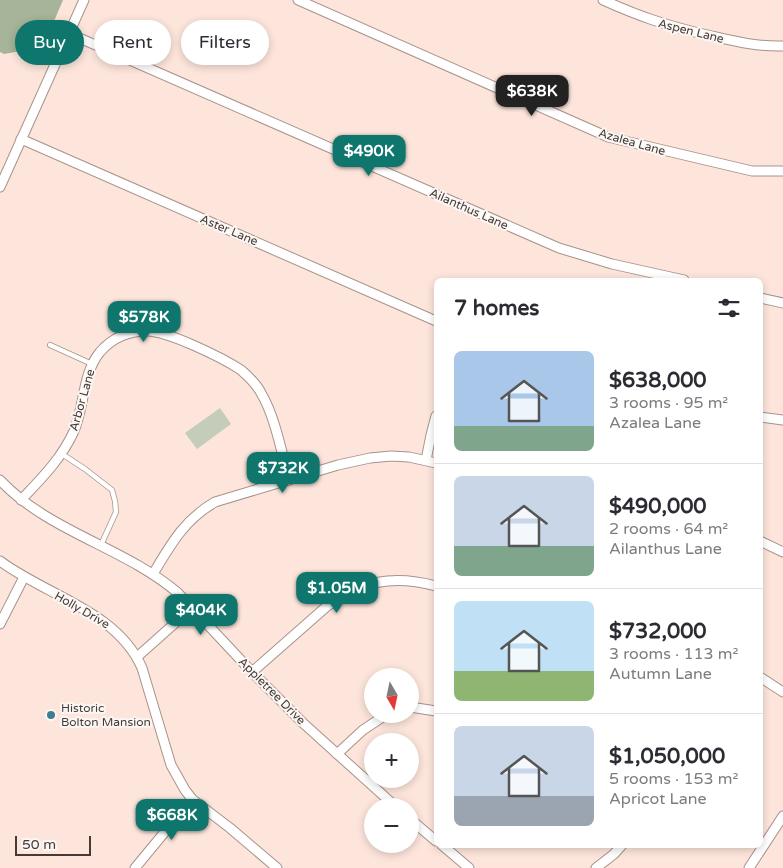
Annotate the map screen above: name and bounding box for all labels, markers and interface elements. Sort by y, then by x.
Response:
street label: Aspen Lane [657,16,726,46]
chip: Buy [15,20,84,65]
chip: Rent [94,20,171,65]
chip: Filters [181,20,269,65]
pin: $638K [497,74,567,117]
text: $638K [507,81,557,101]
street label: Azalea Lane [597,126,667,158]
pin: $490K [334,134,404,177]
text: $490K [344,141,394,161]
street label: Ailanthus Lane [428,185,511,233]
street label: Aster Lane [198,212,260,249]
icon: filters [715,294,743,322]
text: 7 homes [454,296,539,321]
pin: $578K [109,300,179,343]
text: $578K [119,307,169,327]
street label: Arbor Lane [66,367,98,433]
text: $638,000 [609,368,707,393]
icon: home [494,371,554,431]
text: 3 rooms · 95 m² [609,393,728,413]
text: Azalea Lane [609,413,701,433]
pin: $732K [248,452,318,494]
text: $732K [258,458,308,478]
text: $490,000 [609,494,707,519]
icon: home [494,496,554,556]
text: 2 rooms · 64 m² [609,519,728,539]
text: Ailanthus Lane [609,539,722,559]
pin: $1.05M [296,572,378,614]
text: $1.05M [307,578,367,598]
street label: Holly Drive [52,589,112,631]
pin: $404K [166,594,236,636]
text: $404K [176,600,226,620]
text: $732,000 [609,619,707,644]
icon: home [494,621,554,681]
text: 3 rooms · 113 m² [609,644,738,664]
street label: Appletree Drive [236,655,309,728]
text: Autumn Lane [609,664,712,684]
north arrow [364,668,419,722]
map controls [364,668,419,853]
place label: Historic Bolton Mansion [61,701,151,729]
marker: Historic Bolton Mansion [45,709,57,721]
button: + [364,733,419,788]
text: $1,050,000 [609,744,725,769]
icon: home [494,746,554,806]
text: 5 rooms · 153 m² [609,769,738,789]
text: Apricot Lane [609,789,706,809]
pin: $668K [137,798,207,841]
button: − [364,798,419,853]
text: $668K [147,805,197,825]
scale bar [15,833,91,856]
text: 50 m [22,836,56,853]

